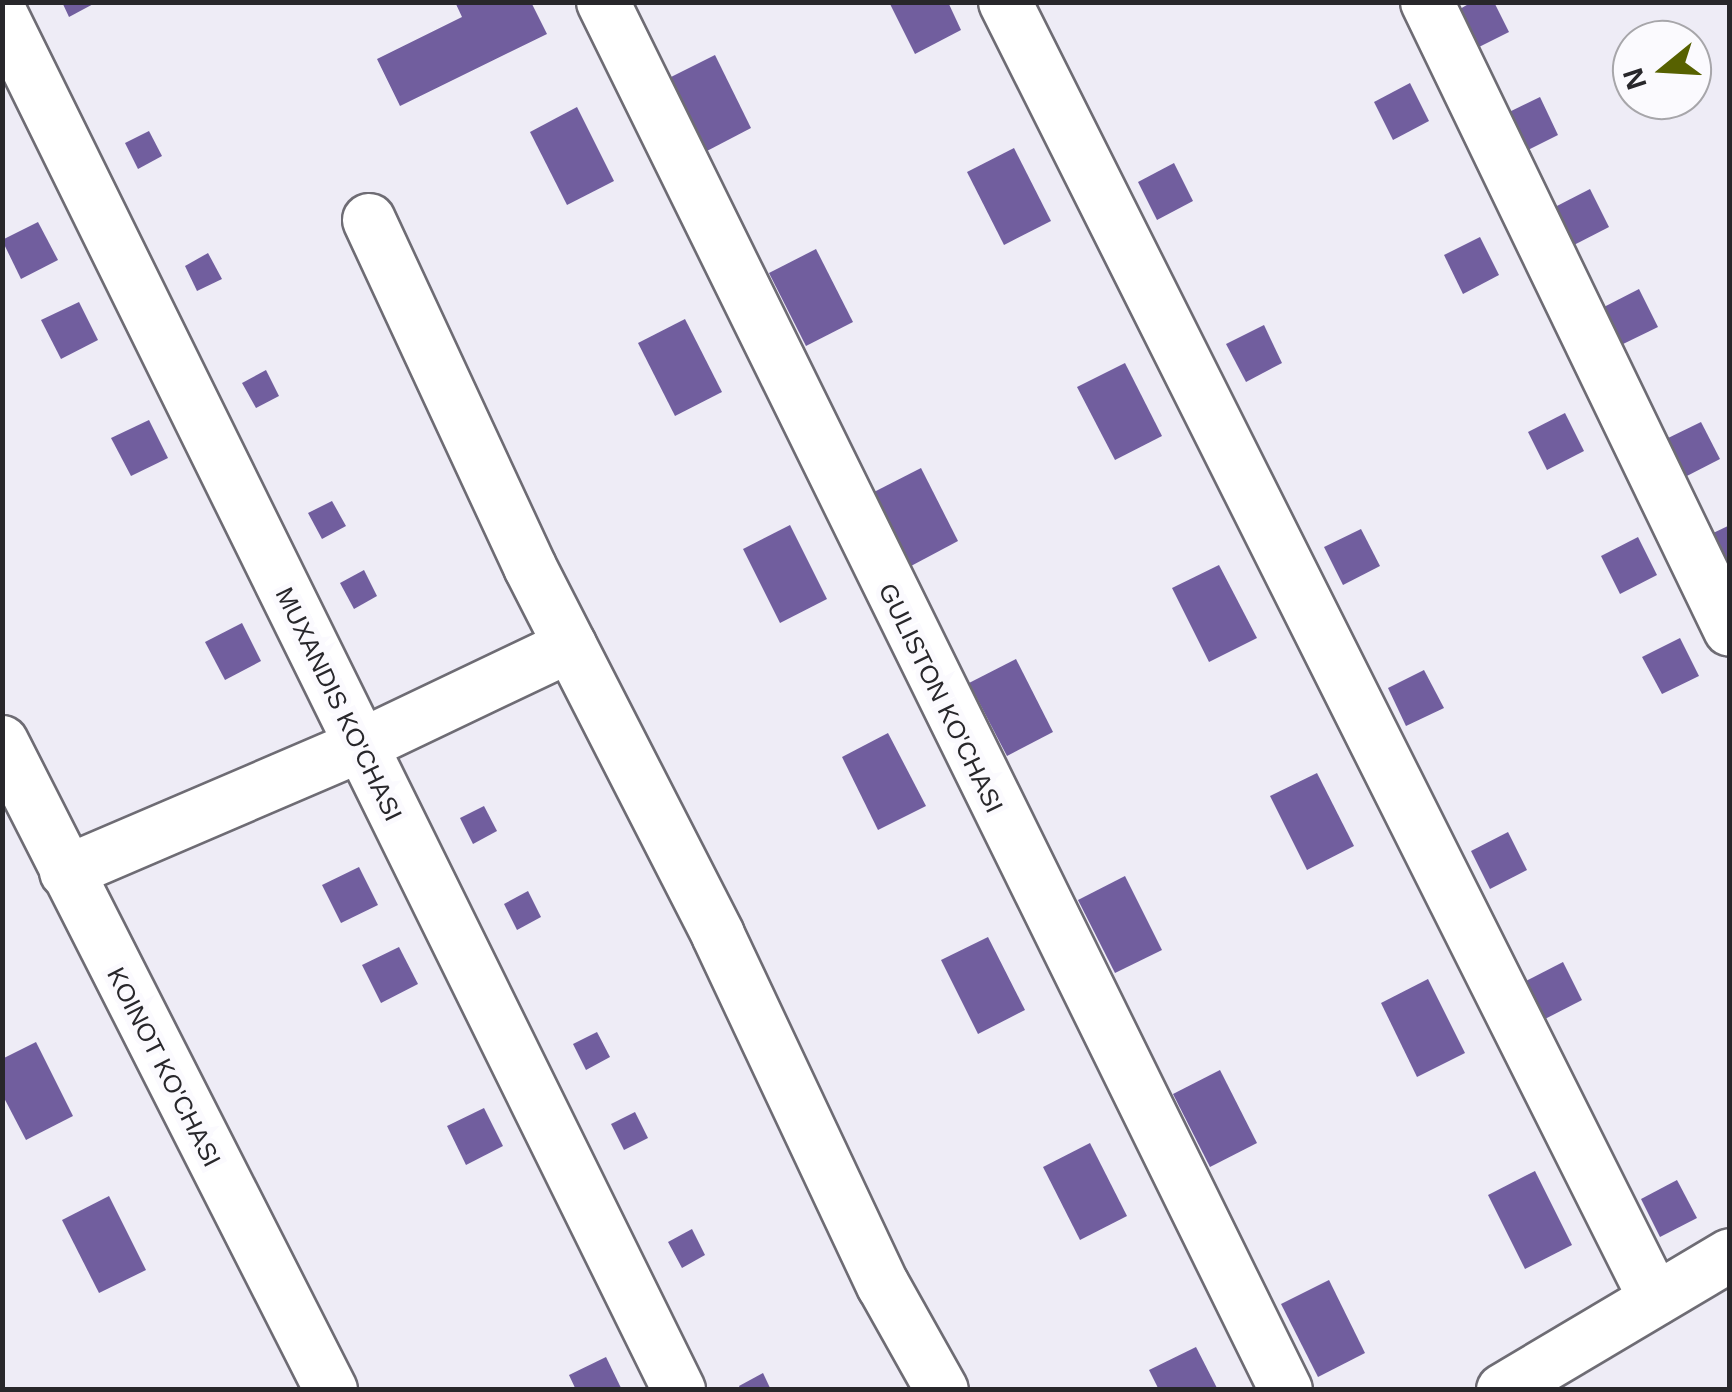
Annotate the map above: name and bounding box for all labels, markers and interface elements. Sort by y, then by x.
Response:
north arrow [1612,20,1712,120]
text: N [1617,64,1653,93]
street label: GULISTON KO'CHASI [872,578,1010,818]
street label: MUXANDIS KO'CHASI [269,582,409,826]
street label: KOINOT KO'CHASI [101,962,227,1172]

